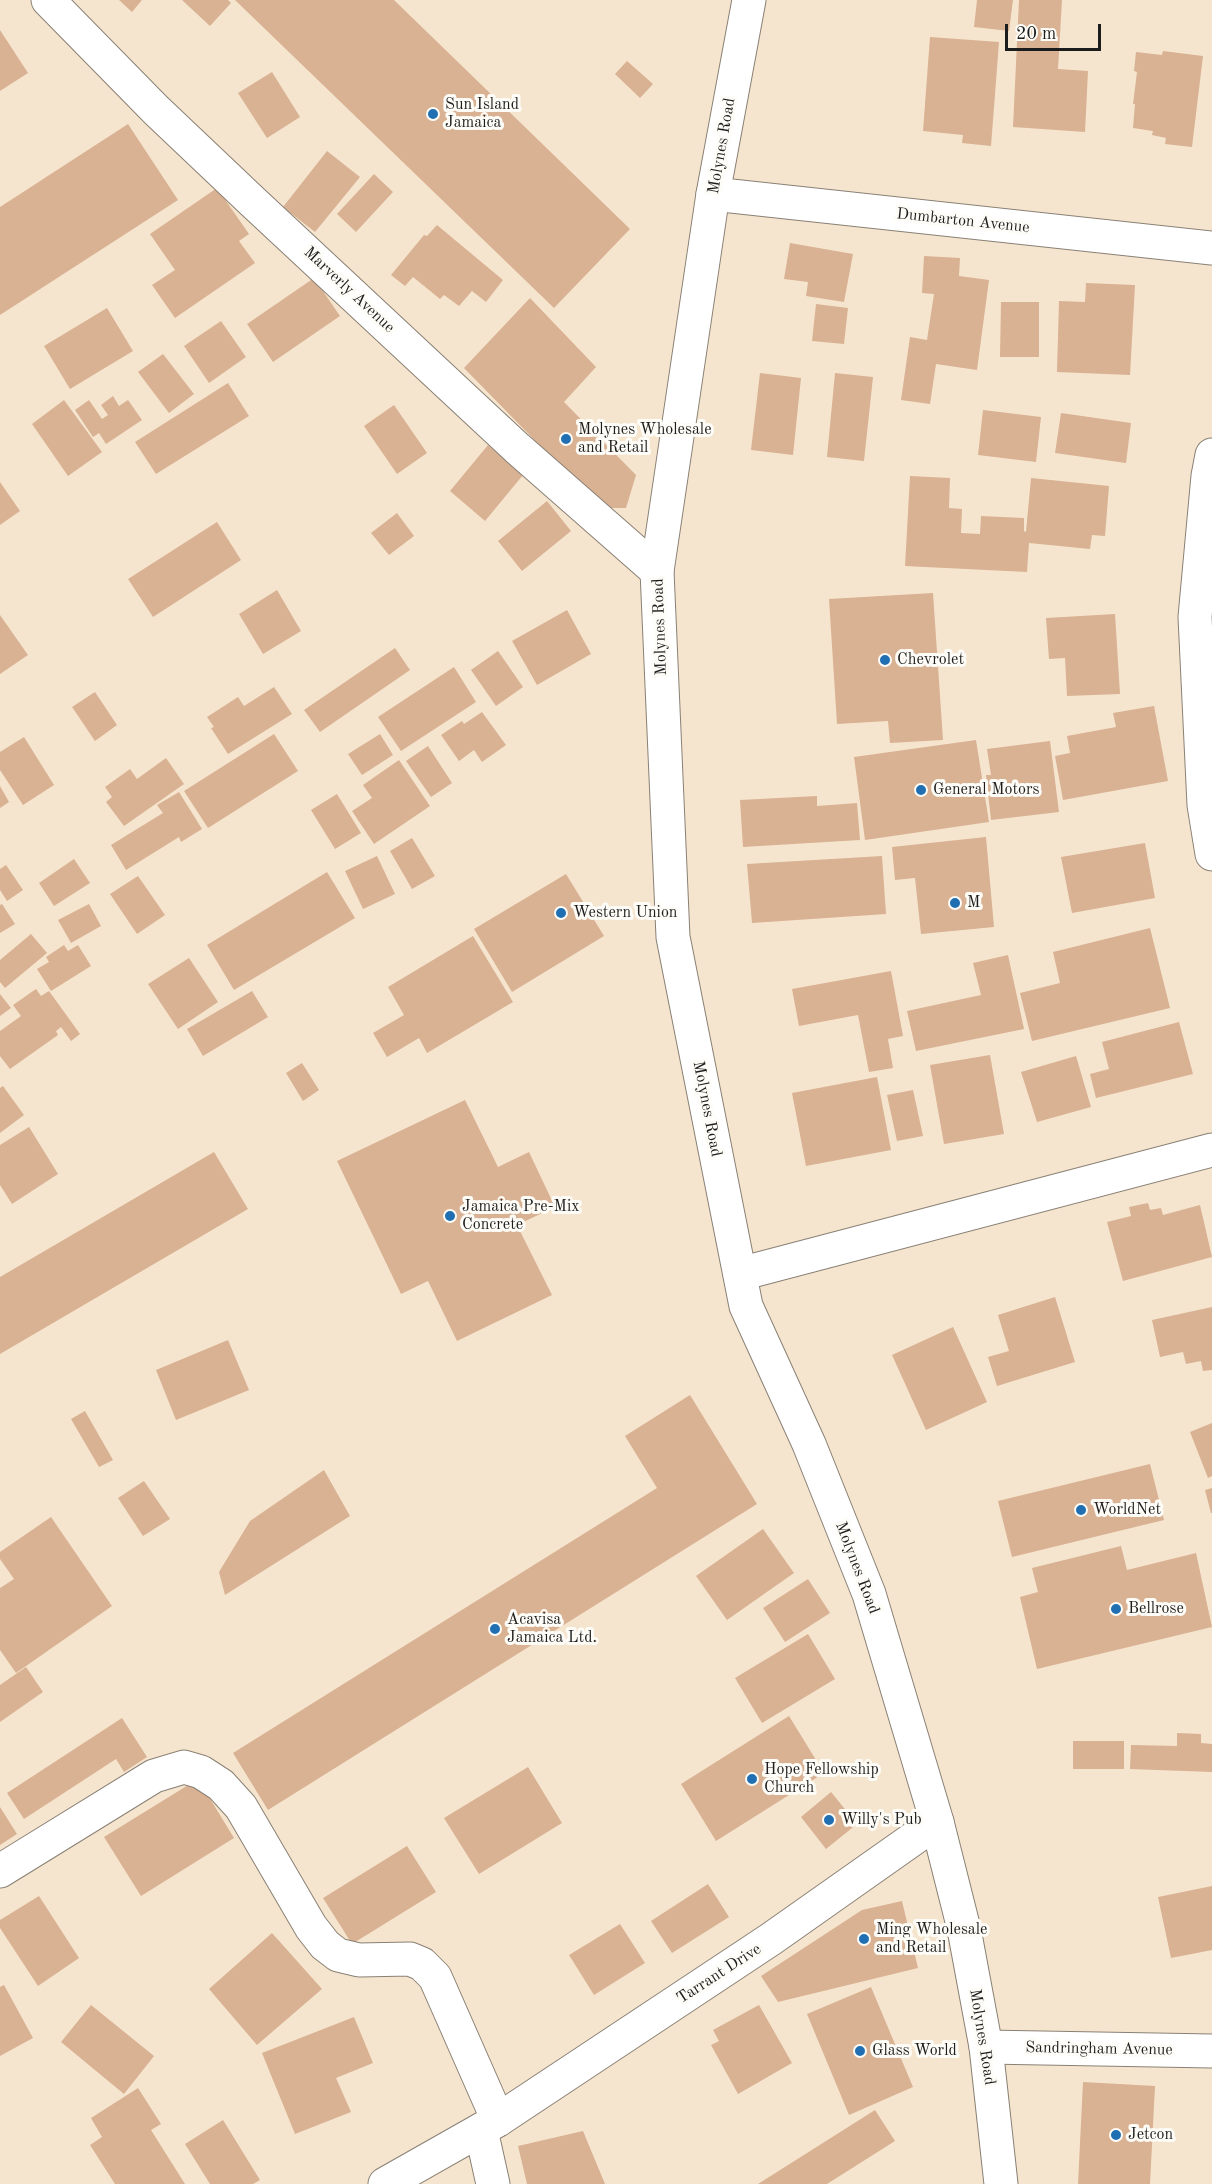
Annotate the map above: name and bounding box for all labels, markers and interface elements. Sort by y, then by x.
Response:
scale bar [1008,12,1104,50]
text: 20 m [1016,25,1056,43]
place label: Sun Island Jamaica [445,95,519,133]
street label: Molynes Road [704,96,740,196]
marker: Sun Island Jamaica [426,107,440,121]
street label: Dumbarton Avenue [895,204,1031,238]
street label: Marverly Avenue [299,243,399,337]
place label: Molynes Wholesale and Retail [578,420,712,458]
marker: Molynes Wholesale and Retail [559,432,573,446]
street label: Molynes Road [649,578,671,676]
place label: Chevrolet [897,650,964,670]
marker: Chevrolet [878,653,892,667]
place label: General Motors [933,780,1040,800]
marker: General Motors [914,783,928,797]
place label: M [967,893,980,913]
marker: M [948,896,962,910]
place label: Western Union [573,903,678,923]
marker: Western Union [554,906,568,920]
street label: Molynes Road [688,1059,726,1159]
place label: Jamaica Pre-Mix Concrete [462,1197,580,1235]
marker: Jamaica Pre-Mix Concrete [443,1209,457,1223]
place label: WorldNet [1093,1500,1161,1520]
marker: WorldNet [1074,1503,1088,1517]
street label: Molynes Road [831,1519,883,1617]
place label: Bellrose [1128,1599,1184,1619]
marker: Bellrose [1109,1602,1123,1616]
place label: Acavisa Jamaica Ltd. [507,1610,597,1648]
marker: Acavisa Jamaica Ltd. [488,1622,502,1636]
place label: Hope Fellowship Church [764,1760,879,1798]
marker: Hope Fellowship Church [745,1772,759,1786]
place label: Willy's Pub [841,1810,922,1830]
marker: Willy's Pub [822,1813,836,1827]
place label: Ming Wholesale and Retail [876,1920,987,1958]
marker: Ming Wholesale and Retail [857,1932,871,1946]
street label: Tarrant Drive [673,1940,765,2008]
street label: Molynes Road [965,1987,999,2087]
street label: Sandringham Avenue [1025,2038,1173,2060]
place label: Glass World [872,2041,957,2061]
marker: Glass World [853,2044,867,2058]
place label: Jetcon [1128,2125,1173,2145]
marker: Jetcon [1109,2128,1123,2142]

